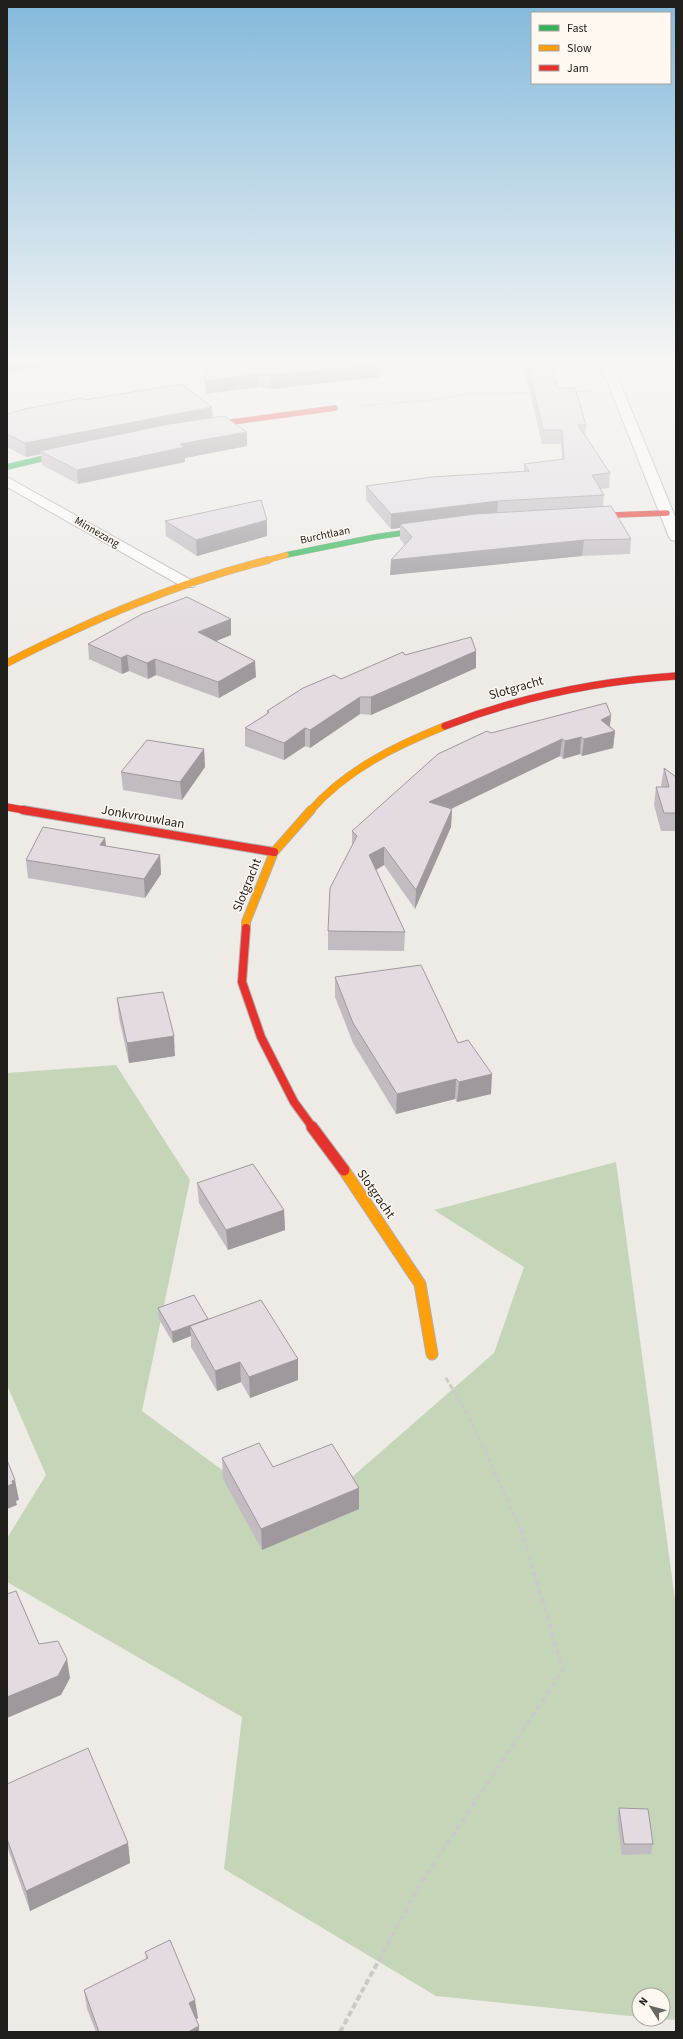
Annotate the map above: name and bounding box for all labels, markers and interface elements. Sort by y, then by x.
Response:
legend [531,12,671,84]
text: Fast [567,20,587,37]
text: Slow [567,40,592,57]
text: Jam [567,60,589,77]
street label: Minnezang [72,513,123,551]
street label: Burchtlaan [299,522,351,548]
street label: Slotgracht [487,671,546,704]
street label: Jonkvrouwlaan [100,801,186,833]
street label: Slotgracht [228,855,266,914]
street label: Slotgracht [353,1166,400,1223]
north arrow [631,1987,671,2027]
text: N [635,1994,652,2009]

